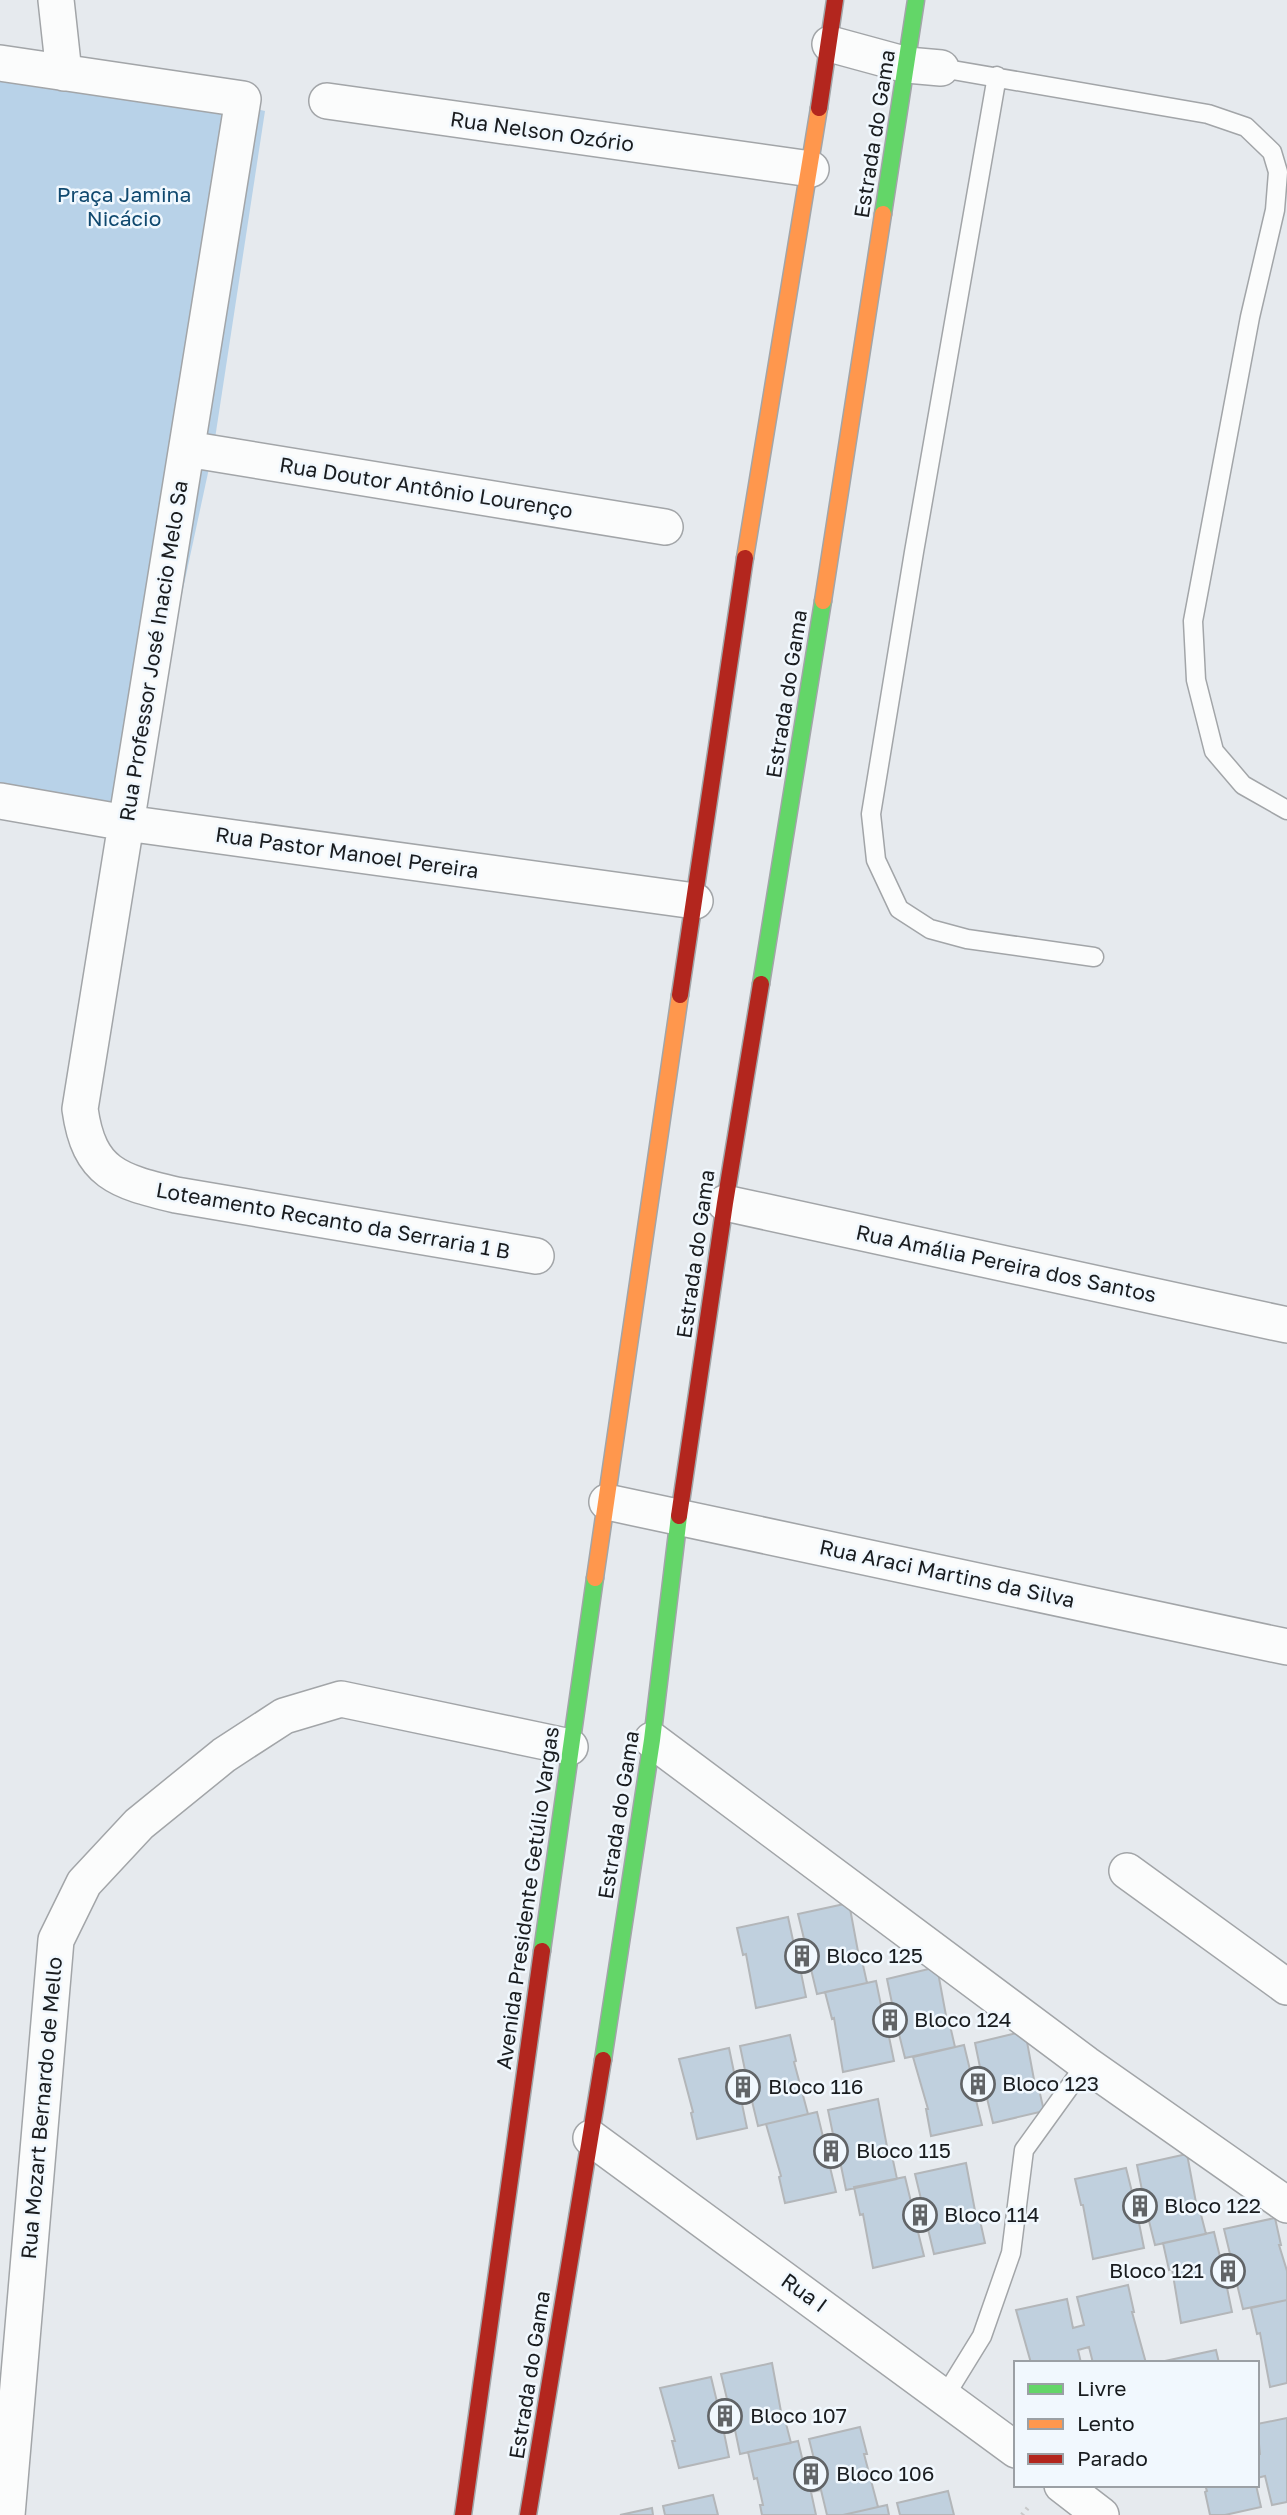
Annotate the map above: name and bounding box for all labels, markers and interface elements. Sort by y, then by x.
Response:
street label: Estrada do Gama [848,48,900,220]
street label: Rua Nelson Ozório [448,105,636,157]
park label: Praça Jamina Nicácio [57,181,191,231]
street label: Rua Doutor Antônio Lourenço [278,451,575,523]
street label: Rua Professor José Inacio Melo Sa [113,479,193,823]
street label: Estrada do Gama [760,608,812,780]
street label: Rua Pastor Manoel Pereira [214,821,480,883]
street label: Estrada do Gama [670,1168,720,1340]
street label: Loteamento Recanto da Serraria 1 B [154,1176,512,1264]
street label: Rua Amália Pereira dos Santos [854,1218,1159,1308]
street label: Rua Araci Martins da Silva [817,1533,1077,1613]
street label: Avenida Presidente Getúlio Vargas [490,1725,564,2071]
street label: Estrada do Gama [592,1729,644,1901]
building icon: Bloco 125 [783,1937,821,1975]
place label: Bloco 125 [826,1942,923,1968]
street label: Rua Mozart Bernardo de Mello [15,1956,67,2260]
building icon: Bloco 124 [871,2001,909,2039]
place label: Bloco 124 [914,2006,1012,2032]
building icon: Bloco 123 [959,2065,997,2103]
building icon: Bloco 116 [724,2068,762,2106]
place label: Bloco 123 [1002,2070,1099,2096]
place label: Bloco 116 [768,2073,864,2099]
building icon: Bloco 115 [812,2132,850,2170]
place label: Bloco 115 [856,2137,951,2163]
building icon: Bloco 122 [1121,2187,1159,2225]
place label: Bloco 122 [1164,2192,1261,2218]
building icon: Bloco 114 [901,2196,939,2234]
place label: Bloco 114 [944,2201,1040,2227]
building icon: Bloco 121 [1209,2252,1247,2290]
place label: Bloco 121 [1109,2257,1204,2283]
street label: Rua I [777,2267,833,2317]
street label: Estrada do Gama [503,2289,555,2461]
legend [1014,2361,1259,2487]
text: Livre [1077,2375,1127,2401]
building icon: Bloco 107 [706,2397,744,2435]
place label: Bloco 107 [750,2402,847,2428]
text: Lento [1077,2410,1135,2436]
text: Parado [1077,2445,1148,2471]
building icon: Bloco 106 [792,2455,830,2493]
place label: Bloco 106 [836,2460,934,2486]

